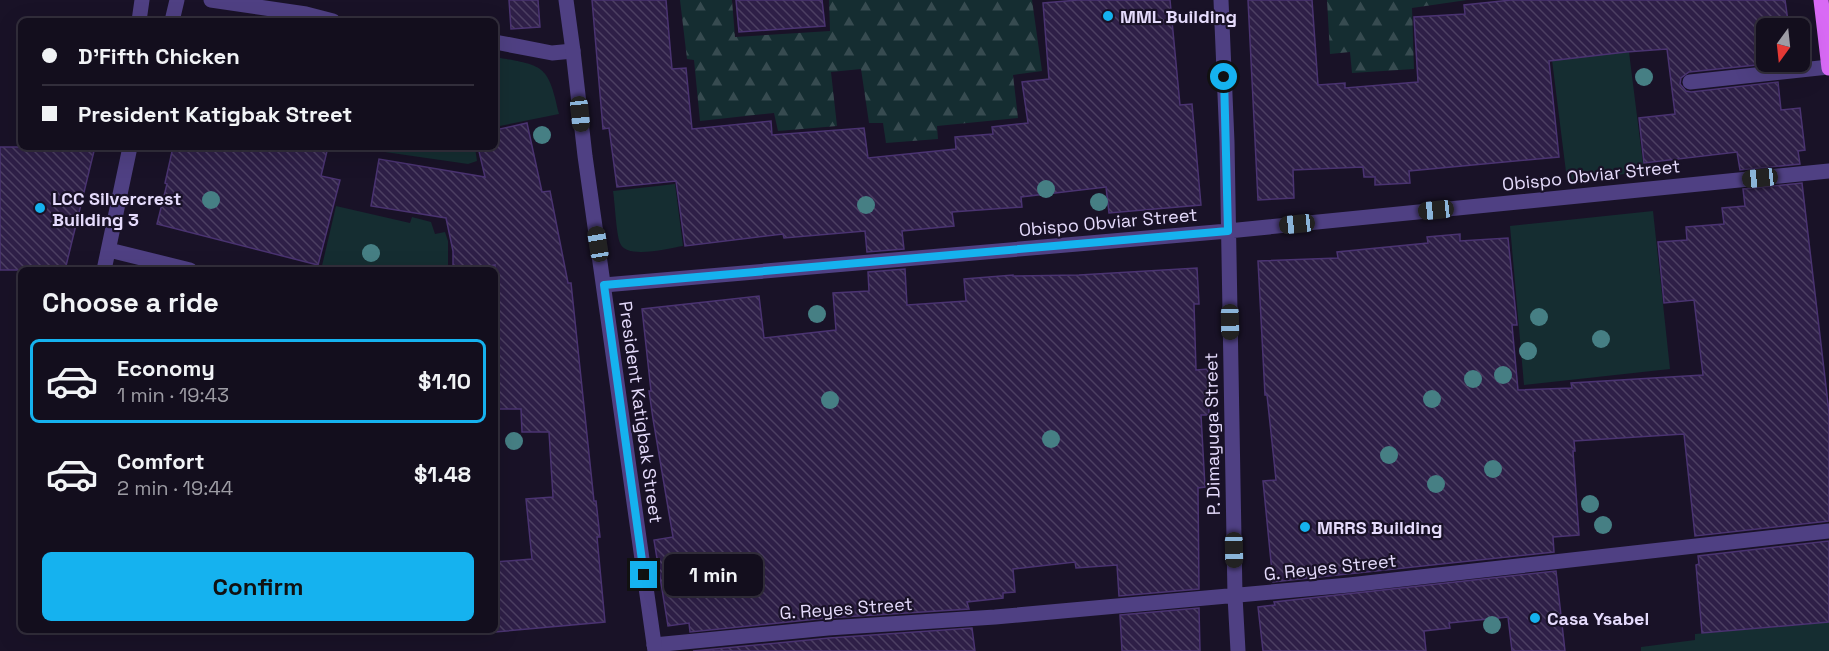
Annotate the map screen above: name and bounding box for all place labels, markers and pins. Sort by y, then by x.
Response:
place label: MML Building [1120,5,1237,28]
marker: MML Building [1101,9,1115,23]
place label: LCC Silvercrest Building 3 [52,187,182,231]
marker: LCC Silvercrest Building 3 [33,201,47,215]
place label: MRRS Building [1317,516,1443,539]
marker: MRRS Building [1298,520,1312,534]
place label: Casa Ysabel [1547,607,1649,630]
marker: Casa Ysabel [1528,611,1542,625]

